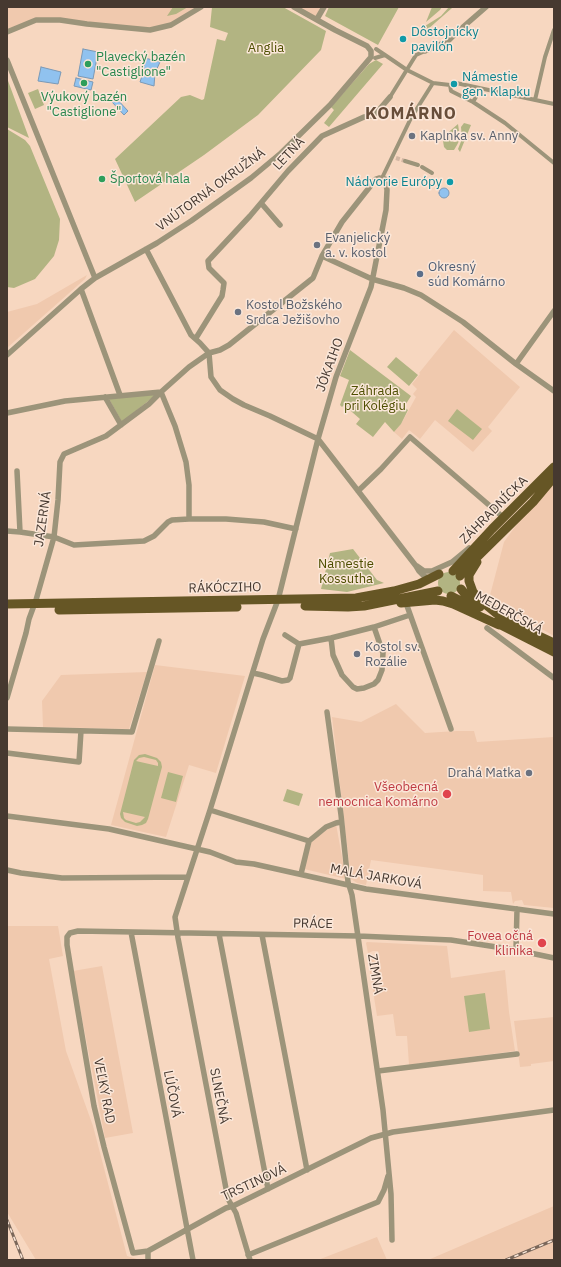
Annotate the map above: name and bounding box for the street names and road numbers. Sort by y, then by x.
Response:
street label: LETNÁ [270,134,308,174]
street label: VNÚTORNÁ OKRUŽNÁ [154,145,268,235]
street label: JÓKAIHO [313,336,347,394]
street label: ZÁHRADNÍCKA [457,473,531,547]
street label: JAZERNÁ [31,490,55,548]
street label: RÁKÓCZIHO [188,580,262,596]
street label: MEDERČSKÁ [472,588,546,638]
street label: MALÁ JARKOVÁ [329,861,423,893]
street label: PRÁCE [293,916,333,932]
street label: ZIMNÁ [364,953,386,995]
street label: VEĽKÝ RAD [90,1057,118,1125]
street label: SLNEČNÁ [206,1067,232,1125]
street label: LÚČOVÁ [160,1069,184,1119]
street label: TRSTINOVÁ [219,1161,289,1205]

